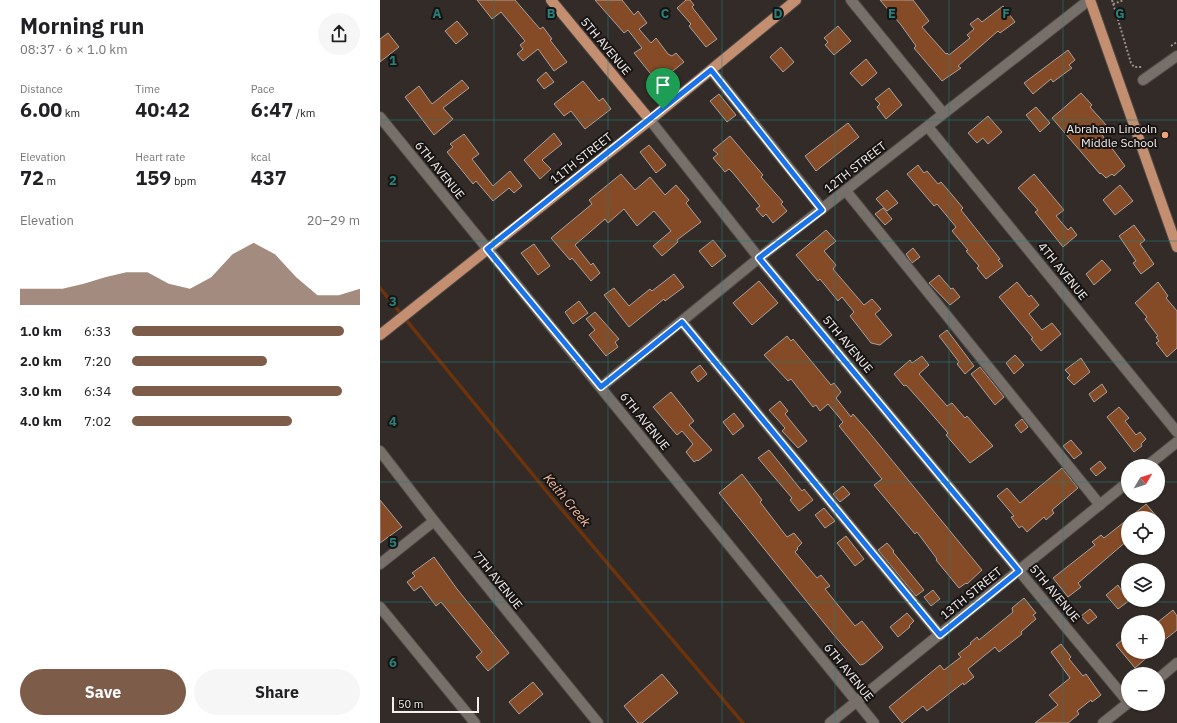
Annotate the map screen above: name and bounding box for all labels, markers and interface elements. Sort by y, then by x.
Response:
text: A [433,5,442,22]
text: B [547,5,556,22]
text: C [661,5,670,22]
text: D [773,5,783,22]
text: E [888,5,896,22]
text: F [1002,5,1010,22]
text: G [1115,5,1125,22]
text: Morning run [20,11,144,40]
button: share [318,13,360,55]
street label: 5TH AVENUE [578,14,634,78]
text: 08:37 · 6 × 1.0 km [20,41,128,58]
text: 1 [389,52,397,69]
pin [646,68,680,109]
icon: arrive [652,74,674,96]
text: Distance [20,82,63,96]
text: Time [135,82,160,96]
text: Pace [251,82,275,96]
text: 6.00 [20,96,62,123]
text: 40:42 [135,96,190,123]
text: 6:47 [251,96,293,123]
text: km [62,106,80,120]
text: /km [293,106,315,120]
place label: Abraham Lincoln Middle School [1066,121,1157,150]
street label: 11TH STREET [547,129,615,187]
marker: Abraham Lincoln Middle School [1160,130,1170,140]
street label: 6TH AVENUE [412,138,468,202]
street label: 12TH STREET [821,138,889,196]
text: Elevation [20,150,66,164]
text: Heart rate [135,150,185,164]
text: kcal [251,150,271,164]
text: 72 [20,164,44,191]
text: 159 [135,164,171,191]
text: 437 [251,164,287,191]
text: 2 [389,172,397,189]
text: m [44,174,56,188]
text: bpm [171,174,196,188]
text: Elevation [20,212,74,229]
text: 20–29 m [307,212,360,229]
street label: 4TH AVENUE [1035,239,1091,303]
text: 3 [389,293,397,310]
street label: 5TH AVENUE [820,312,876,376]
text: 1.0 km [20,323,62,340]
text: 6:33 [84,323,111,340]
text: 2.0 km [20,353,62,370]
text: 7:20 [84,353,111,370]
text: 3.0 km [20,383,62,400]
text: 6:34 [84,383,111,400]
street label: 6TH AVENUE [617,389,673,453]
text: 4.0 km [20,413,62,430]
text: 7:02 [84,413,111,430]
text: 4 [389,413,397,430]
north arrow [1121,459,1165,503]
map controls [1121,459,1165,711]
water label: Keith Creek [540,470,594,530]
button: locate [1121,511,1165,555]
text: 5 [389,534,397,551]
street label: 7TH AVENUE [470,548,526,612]
street label: 5TH AVENUE [1027,561,1083,625]
button: layers [1121,563,1165,607]
street label: 13TH STREET [937,564,1005,622]
button: + [1121,615,1165,659]
street label: 6TH AVENUE [821,640,877,704]
text: 6 [389,654,397,671]
button: − [1121,667,1165,711]
button: Save [20,669,186,715]
button: Share [194,669,360,715]
scale bar [392,695,479,714]
text: 50 m [398,697,423,711]

